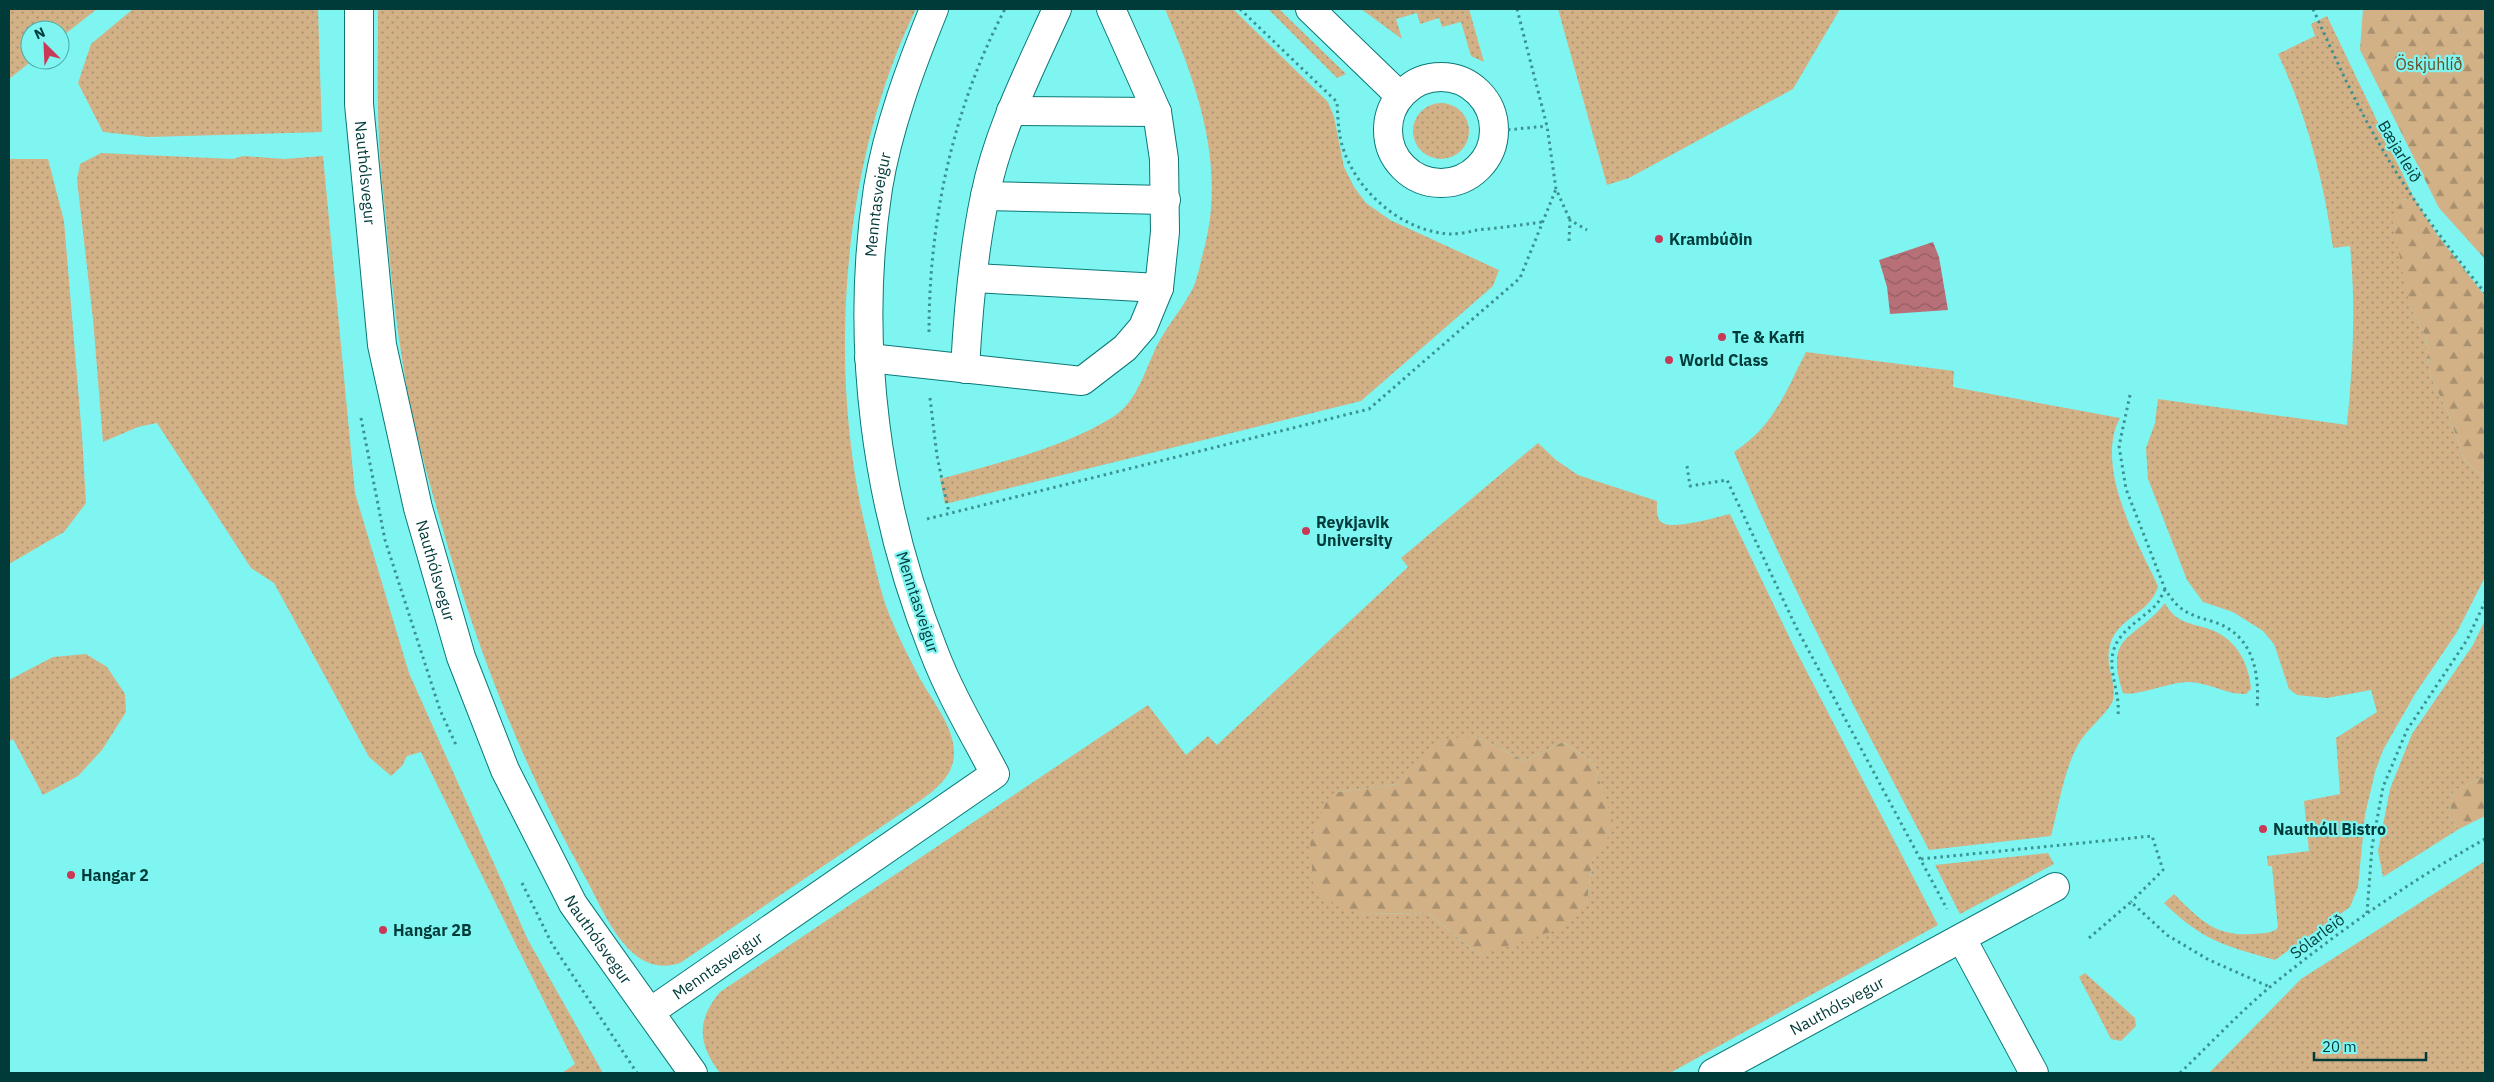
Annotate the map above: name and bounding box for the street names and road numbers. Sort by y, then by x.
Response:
street label: Bæjarleið [2374,116,2426,186]
street label: Nauthólsvegur [351,120,380,226]
street label: Menntasveigur [860,150,895,258]
street label: Nauthólsvegur [412,517,460,624]
street label: Menntasveigur [892,549,944,655]
street label: Nauthólsvegur [560,892,637,988]
street label: Sólarleið [2286,909,2348,963]
street label: Menntasveigur [668,927,767,1004]
street label: Nauthólsvegur [1786,972,1888,1039]

